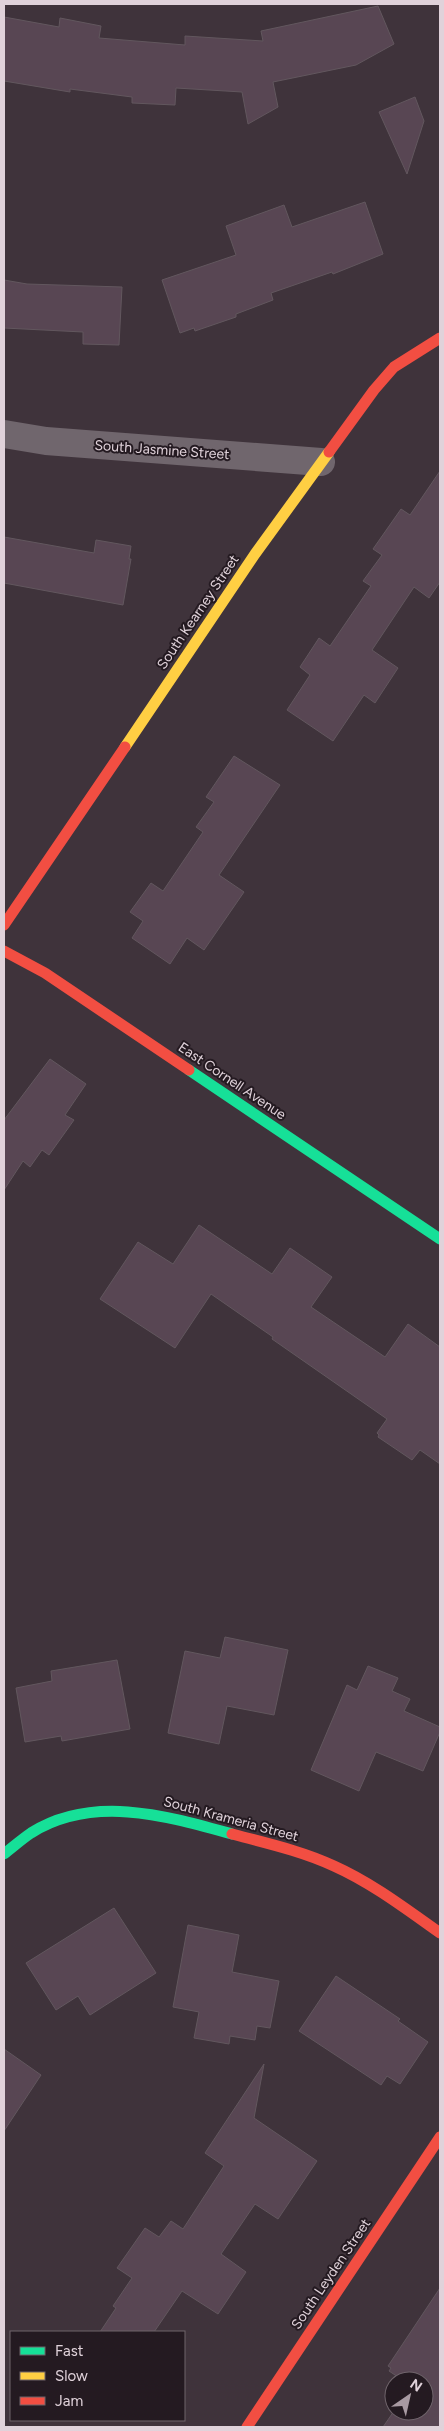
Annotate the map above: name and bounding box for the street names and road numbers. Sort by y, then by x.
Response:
street label: South Jasmine Street [94,437,230,463]
street label: South Kearney Street [153,552,243,672]
street label: East Cornell Avenue [175,1039,289,1123]
street label: South Krameria Street [162,1793,300,1845]
street label: South Leyden Street [288,2216,374,2332]

